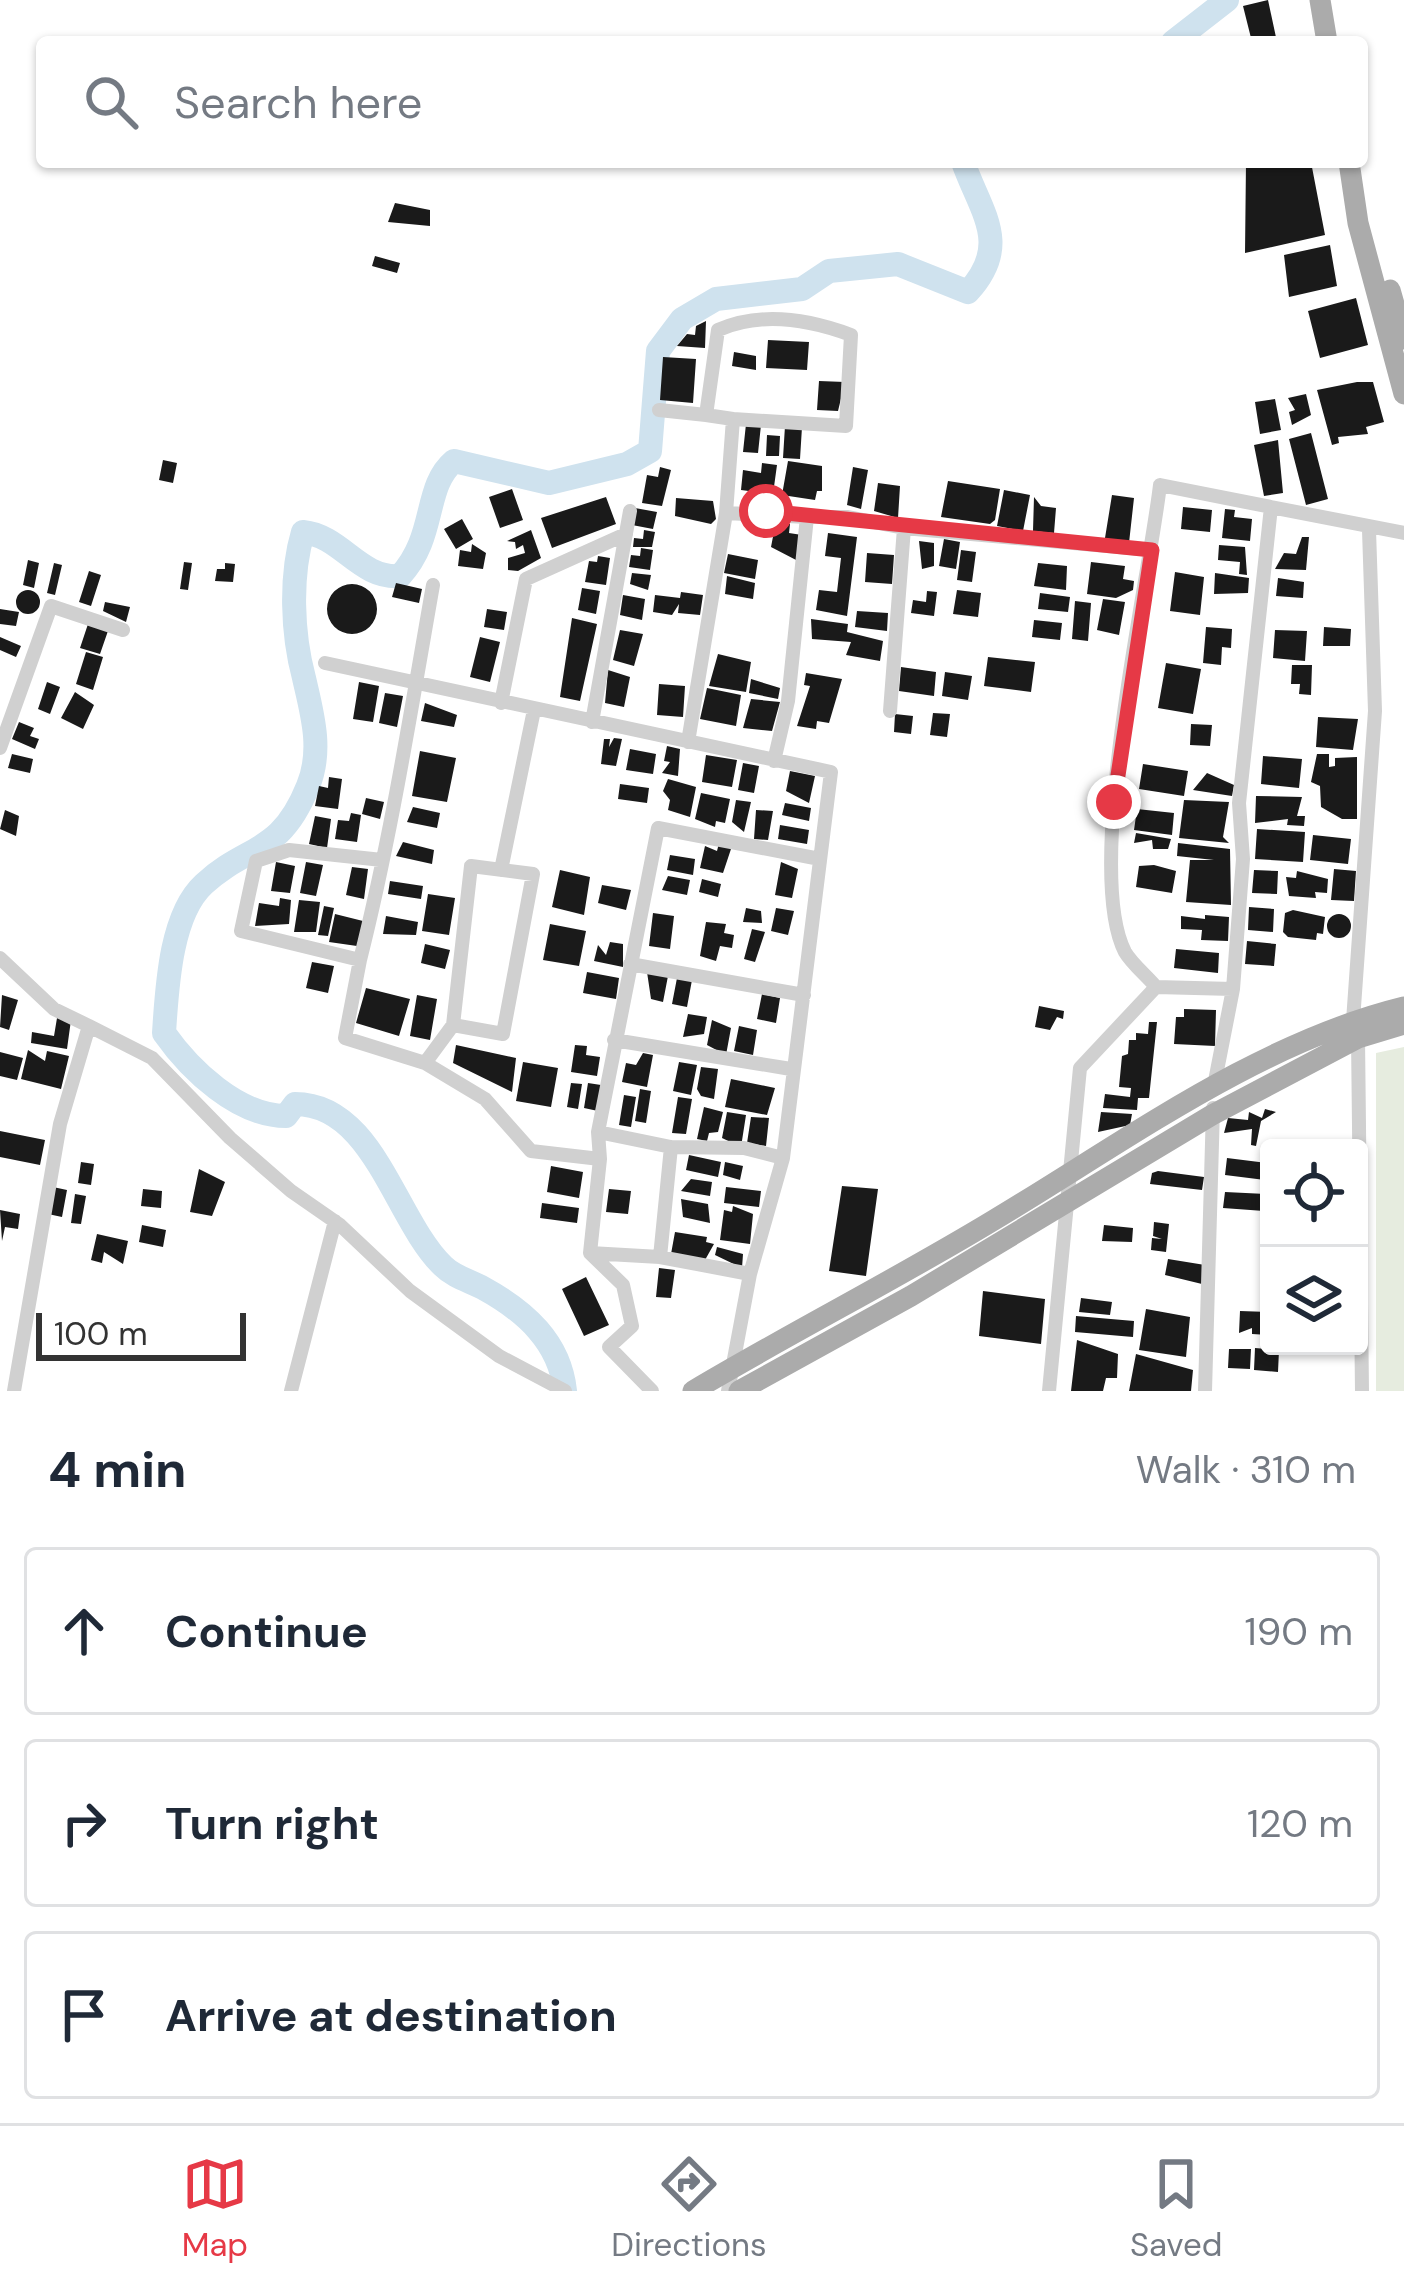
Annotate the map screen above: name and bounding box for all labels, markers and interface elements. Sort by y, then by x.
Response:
search box [36,36,1368,168]
icon: search [78,69,144,135]
text: Search here [174,73,422,132]
route start [739,484,793,538]
route end [1087,775,1141,829]
map controls [1260,1139,1368,1355]
button: locate [1260,1139,1368,1247]
button: layers [1260,1247,1368,1355]
scale bar [36,1307,246,1360]
text: 100 m [54,1312,148,1355]
text: 4 min [48,1436,187,1503]
text: Walk · 310 m [1136,1444,1356,1495]
icon: ahead [51,1598,117,1664]
text: Continue [165,1602,368,1661]
text: 190 m [1245,1606,1353,1657]
icon: right [51,1790,117,1856]
text: Turn right [165,1794,379,1853]
text: 120 m [1247,1798,1353,1849]
icon: arrive [51,1982,117,2048]
text: Arrive at destination [165,1986,617,2045]
tab: Map [182,2151,248,2266]
tab: Directions [611,2151,767,2266]
tab: Saved [1130,2151,1222,2266]

